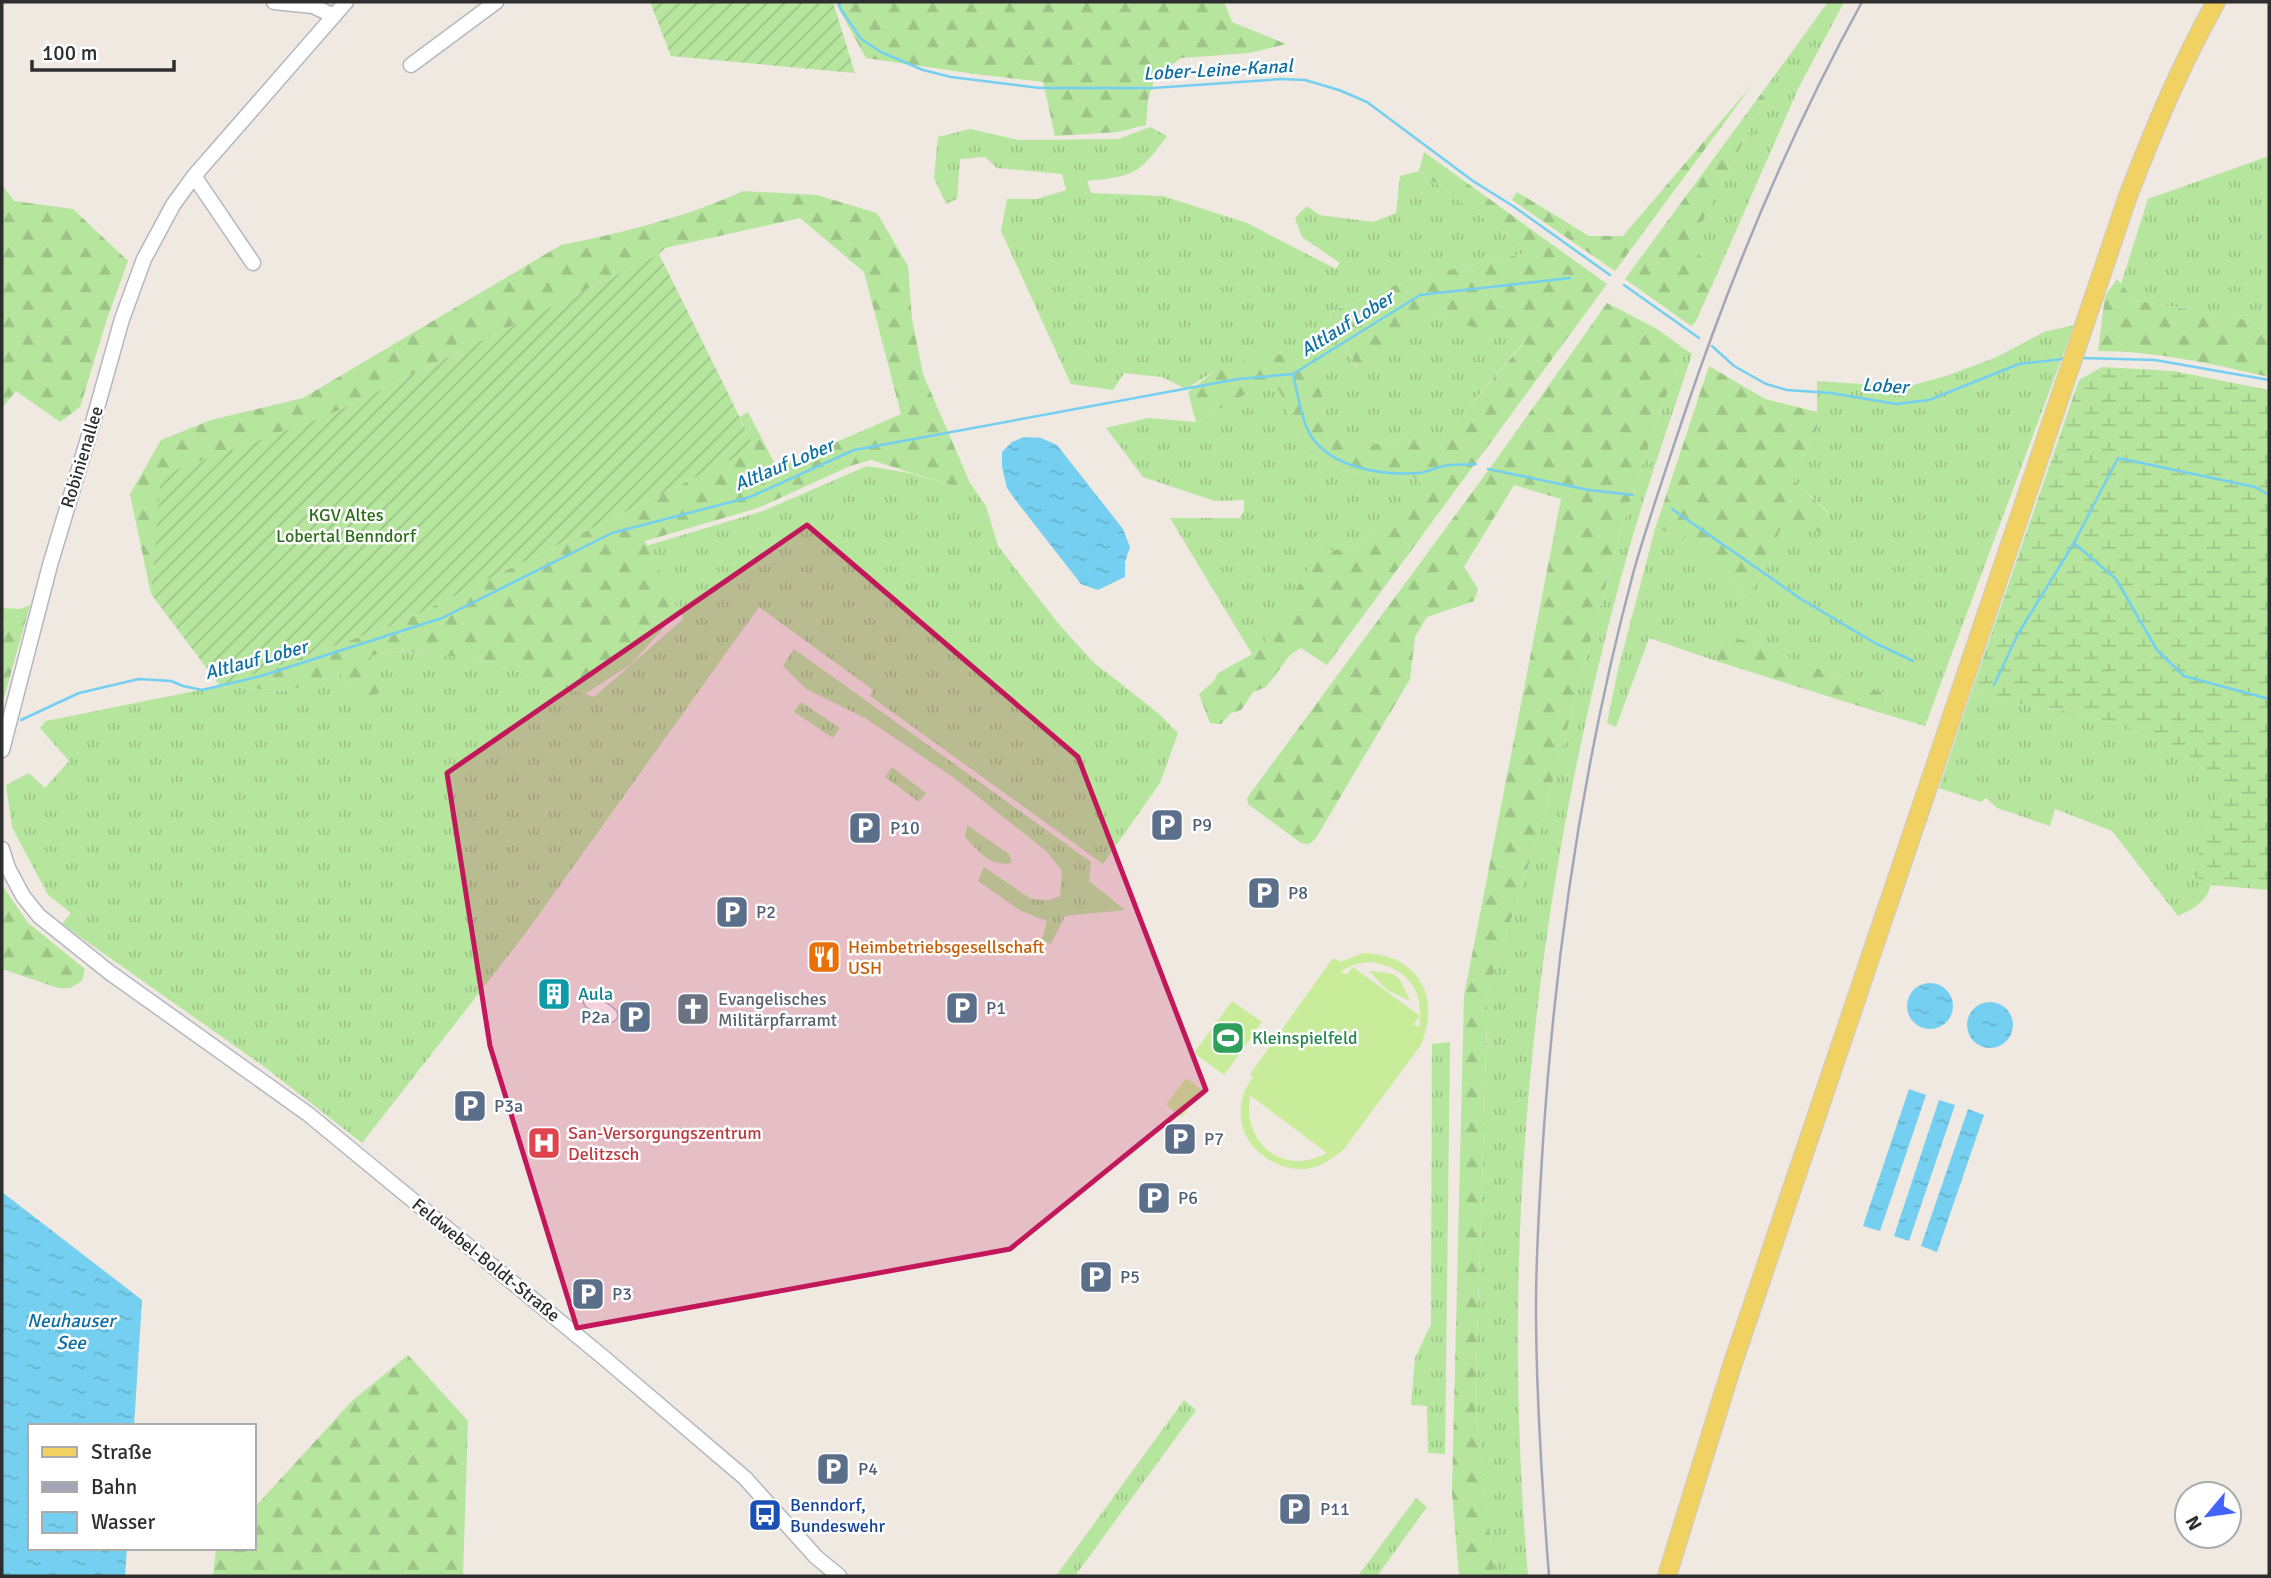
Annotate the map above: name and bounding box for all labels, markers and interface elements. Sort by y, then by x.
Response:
scale bar [32,28,173,72]
text: 100 m [42,40,97,66]
water label: Lober-Leine-Kanal [1143,54,1295,86]
water label: Altlauf Lober [1296,284,1401,362]
water label: Lober [1861,372,1912,400]
street label: Robinienallee [56,403,108,511]
water label: Altlauf Lober [731,432,840,497]
park label: KGV Altes Lobertal Benndorf [276,504,417,547]
water label: Altlauf Lober [202,634,313,685]
parking icon: P9 [1148,806,1186,844]
parking icon: P10 [846,809,884,847]
place label: P9 [1192,814,1212,836]
place label: P10 [890,817,920,839]
parking icon: P8 [1245,874,1283,912]
place label: P8 [1288,882,1308,904]
parking icon: P2 [713,893,751,931]
place label: P2 [756,901,776,923]
place label: Heimbetriebsgesellschaft USH [848,936,1044,979]
restaurant icon: Heimbetriebsgesellschaft USH [805,938,843,976]
building icon: Aula [535,975,573,1013]
place label: Aula [578,983,613,1005]
place label: Evangelisches Militärpfarramt [718,988,837,1031]
parking icon: P1 [943,989,981,1027]
church icon: Evangelisches Militärpfarramt [674,990,712,1028]
place label: P1 [986,997,1006,1019]
parking icon: P2a [616,998,654,1036]
place label: P2a [581,1006,610,1028]
sports icon: Kleinspielfeld [1209,1019,1247,1057]
place label: Kleinspielfeld [1252,1027,1358,1049]
parking icon: P3a [451,1087,489,1125]
place label: P3a [494,1095,523,1117]
parking icon: P7 [1161,1120,1199,1158]
place label: San-Versorgungszentrum Delitzsch [568,1122,762,1165]
hospital icon: San-Versorgungszentrum Delitzsch [525,1124,563,1162]
place label: P7 [1204,1128,1224,1150]
parking icon: P6 [1135,1179,1173,1217]
place label: P6 [1178,1187,1198,1209]
street label: Feldwebel-Boldt-Straße [408,1194,564,1326]
parking icon: P5 [1077,1258,1115,1296]
place label: P5 [1120,1266,1140,1288]
parking icon: P3 [569,1275,607,1313]
place label: P3 [612,1283,632,1305]
water label: Neuhauser See [27,1309,118,1355]
legend [28,1424,256,1550]
text: Straße [91,1439,152,1465]
parking icon: P4 [814,1450,852,1488]
place label: P4 [858,1458,878,1480]
text: Bahn [91,1474,137,1500]
north arrow [2173,1480,2243,1550]
parking icon: P11 [1276,1490,1314,1528]
place label: Benndorf, Bundeswehr [790,1494,886,1537]
bus stop icon: Benndorf, Bundeswehr [746,1496,784,1534]
place label: P11 [1320,1498,1350,1520]
text: Wasser [91,1509,156,1535]
text: N [2180,1511,2208,1534]

